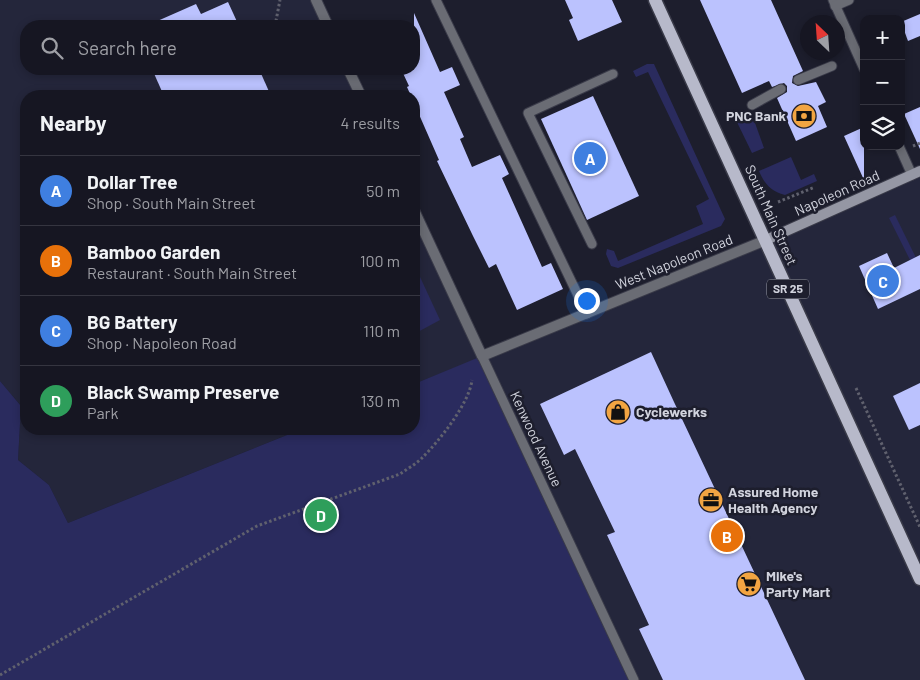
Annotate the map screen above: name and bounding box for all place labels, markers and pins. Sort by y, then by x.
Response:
bank icon: PNC Bank [791,103,817,129]
place label: PNC Bank [726,107,787,124]
pin: A [574,139,606,177]
pin: C [867,262,899,300]
shop icon: Cyclewerks [605,399,631,425]
place label: Cyclewerks [636,403,707,420]
place label: Assured Home Health Agency [728,483,819,516]
office icon: Assured Home Health Agency [698,487,724,513]
pin: D [305,496,337,534]
pin: B [711,517,743,555]
place label: Mike's Party Mart [766,567,830,600]
supermarket icon: Mike's Party Mart [736,571,762,597]

